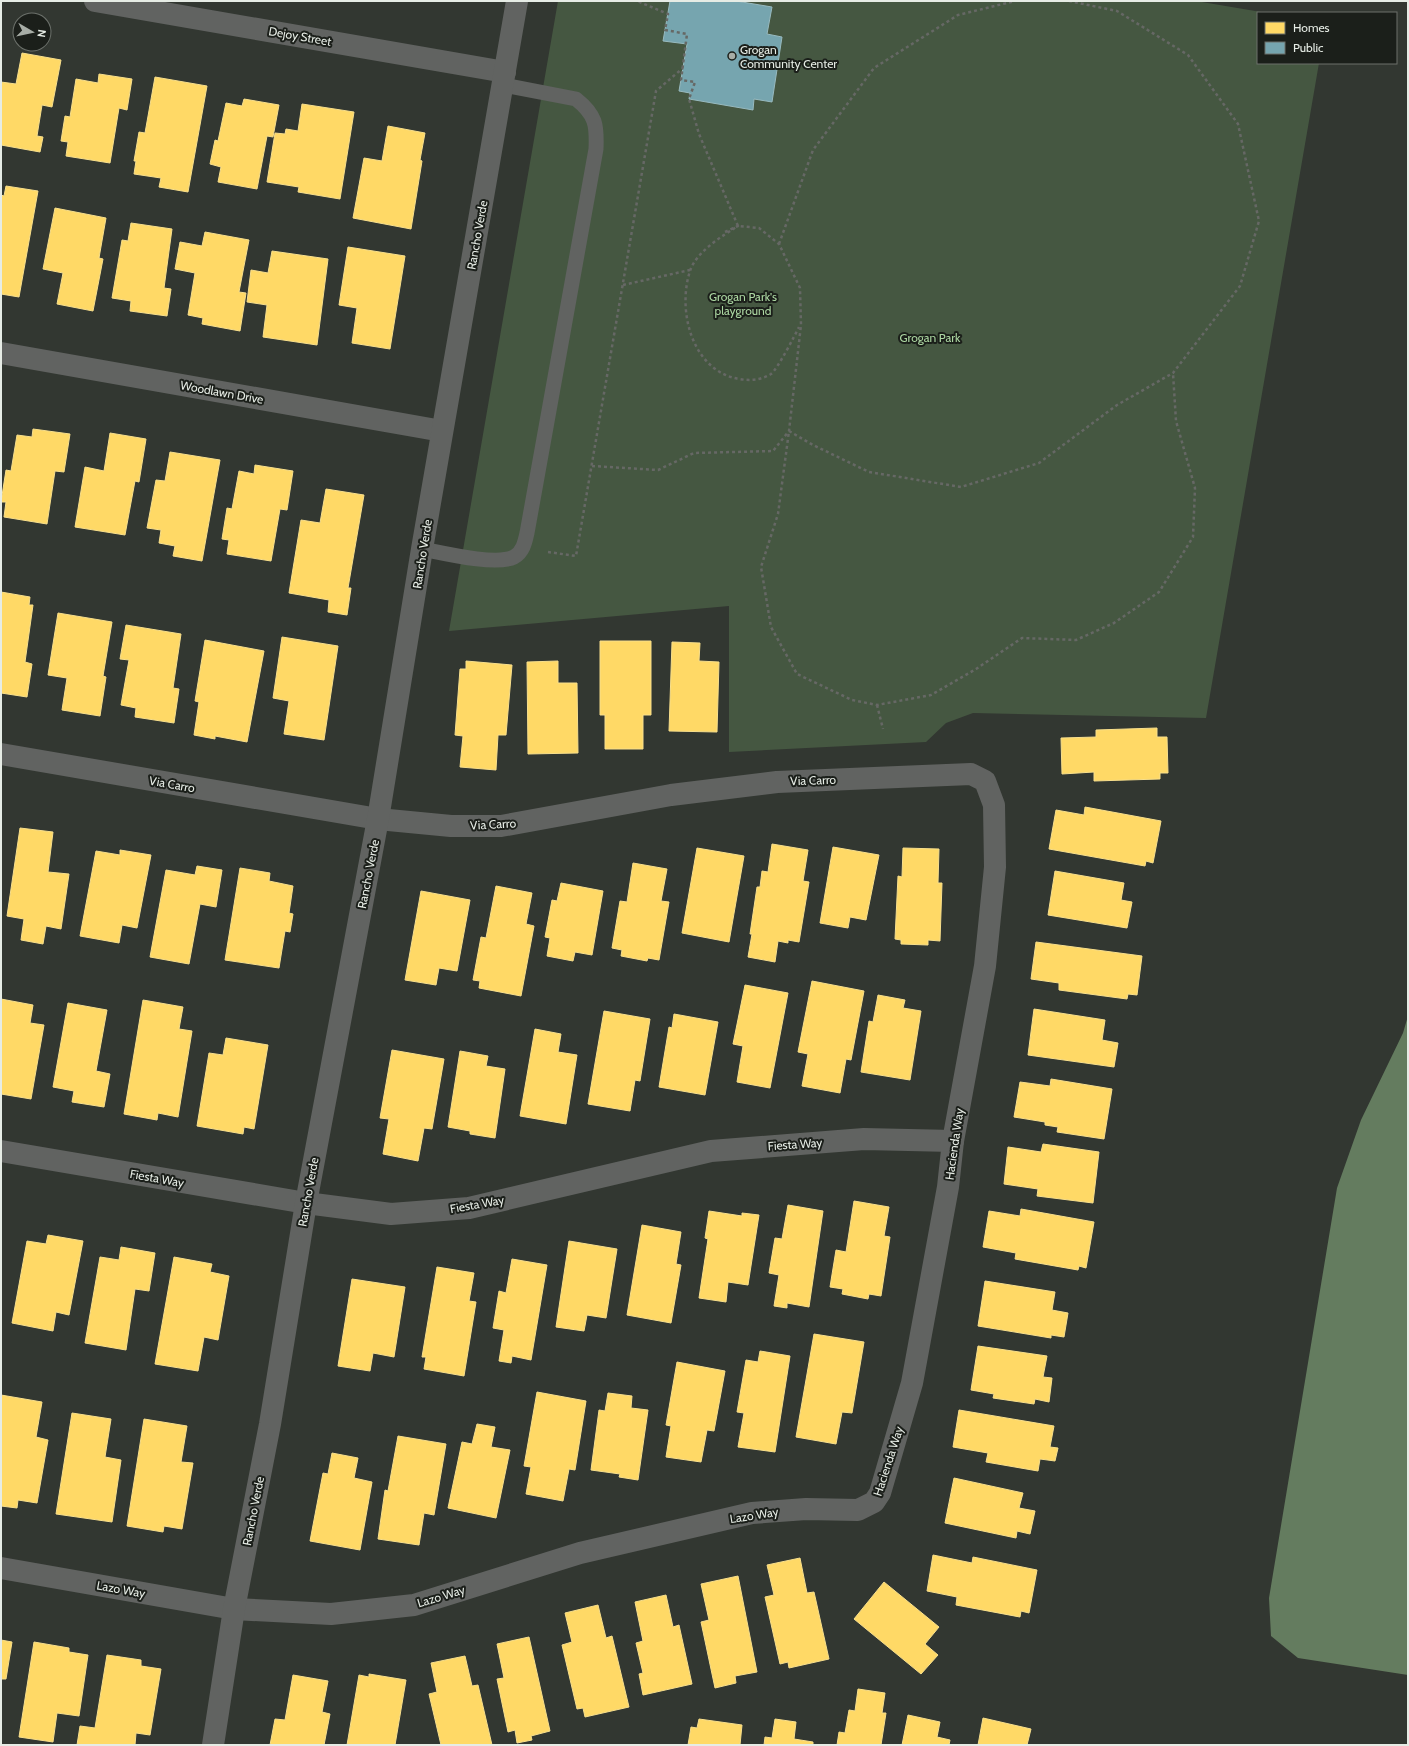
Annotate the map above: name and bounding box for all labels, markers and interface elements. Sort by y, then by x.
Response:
north arrow [12,12,52,52]
legend [1257,12,1397,64]
text: Homes [1293,20,1330,35]
street label: Dejoy Street [267,23,333,49]
text: N [34,29,49,39]
text: Public [1293,40,1324,55]
place label: Grogan Community Center [740,42,837,71]
marker: Grogan Community Center [727,51,737,61]
street label: Rancho Verde [464,199,490,271]
park label: Grogan Park's playground [709,289,777,318]
park label: Grogan Park [900,330,961,345]
street label: Woodlawn Drive [179,377,265,407]
street label: Rancho Verde [409,518,435,590]
street label: Via Carro [790,772,837,788]
street label: Via Carro [148,773,196,795]
street label: Via Carro [470,815,517,833]
street label: Rancho Verde [354,838,382,910]
street label: Hacienda Way [942,1107,966,1181]
street label: Fiesta Way [767,1135,823,1153]
street label: Rancho Verde [295,1156,321,1228]
street label: Fiesta Way [129,1166,185,1190]
street label: Fiesta Way [449,1192,505,1216]
street label: Hacienda Way [870,1424,906,1498]
street label: Rancho Verde [239,1475,267,1547]
street label: Lazo Way [729,1504,779,1526]
street label: Lazo Way [96,1577,146,1601]
street label: Lazo Way [415,1582,467,1610]

